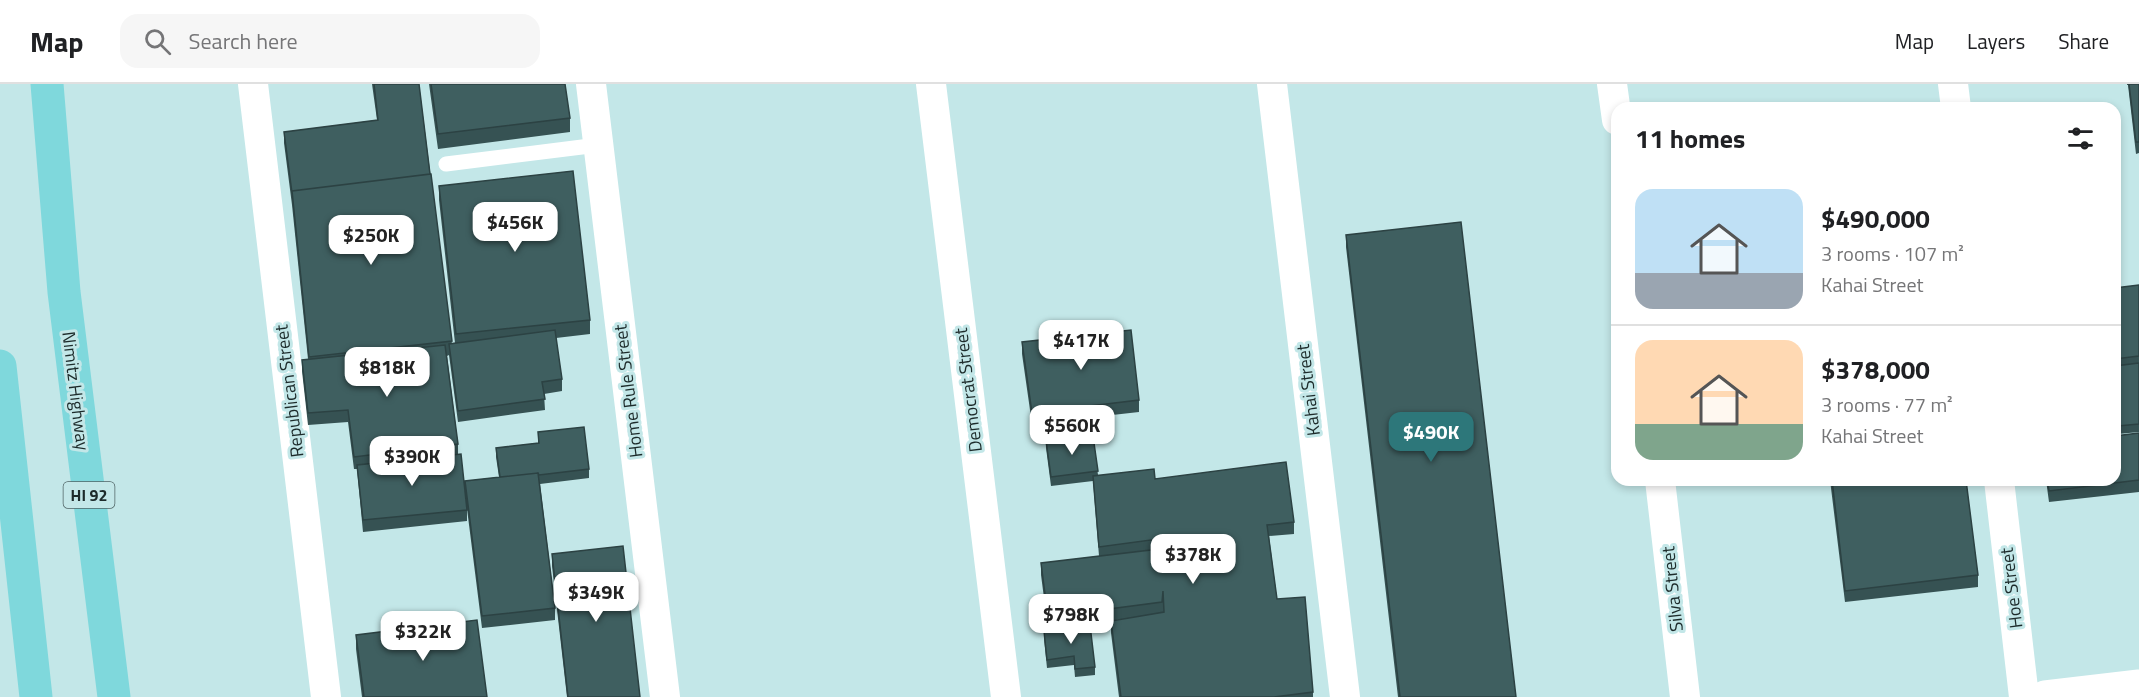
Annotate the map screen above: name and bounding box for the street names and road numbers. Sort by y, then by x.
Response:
street label: Republican Street [267,322,311,459]
street label: Home Rule Street [606,322,650,459]
street label: Democrat Street [947,326,989,454]
street label: Nimitz Highway [55,330,97,452]
street label: Kahai Street [1289,342,1327,437]
road number: HI 92 [64,482,115,508]
street label: Silva Street [1654,544,1690,633]
street label: Hoe Street [1993,545,2029,630]

